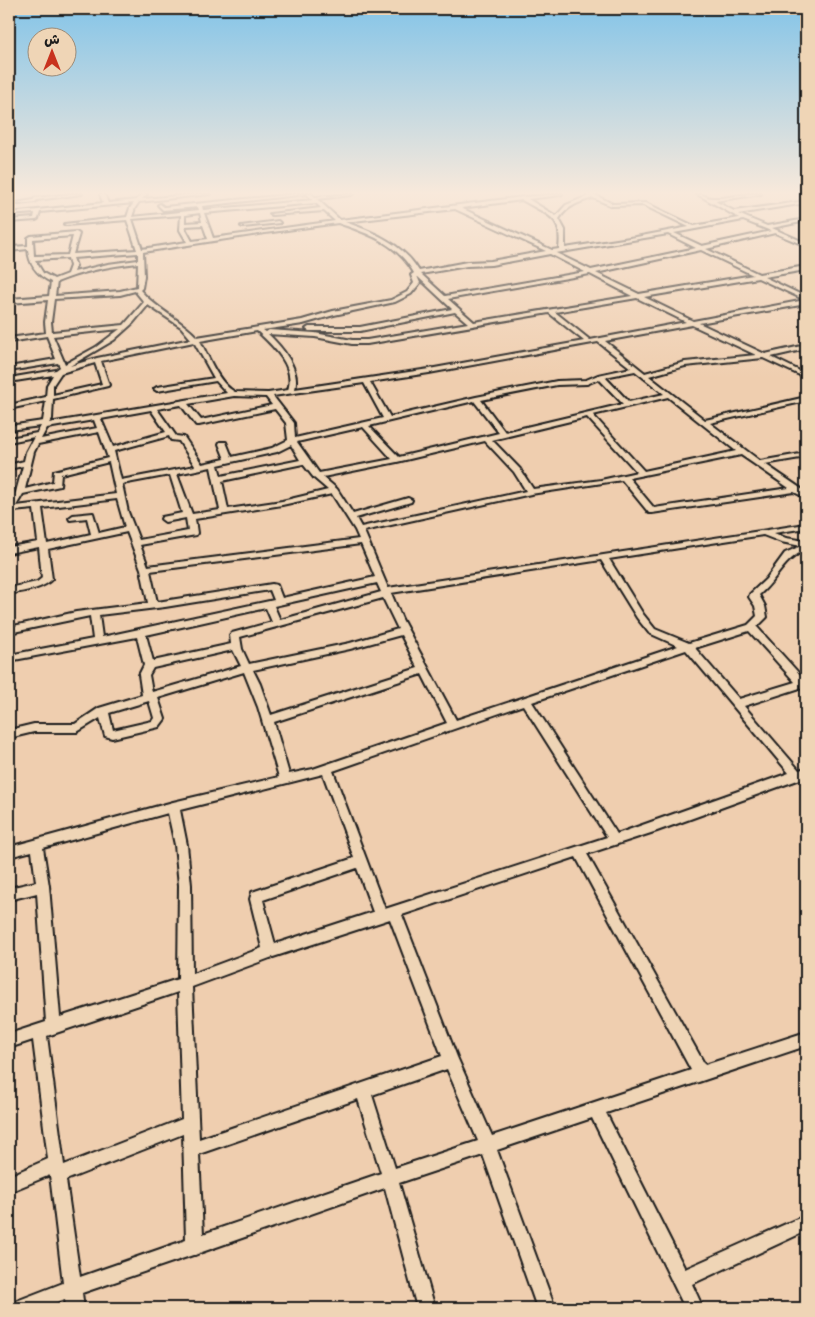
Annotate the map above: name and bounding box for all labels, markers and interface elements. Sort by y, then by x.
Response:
north arrow [28,28,78,78]
text: ش [44,29,60,48]

